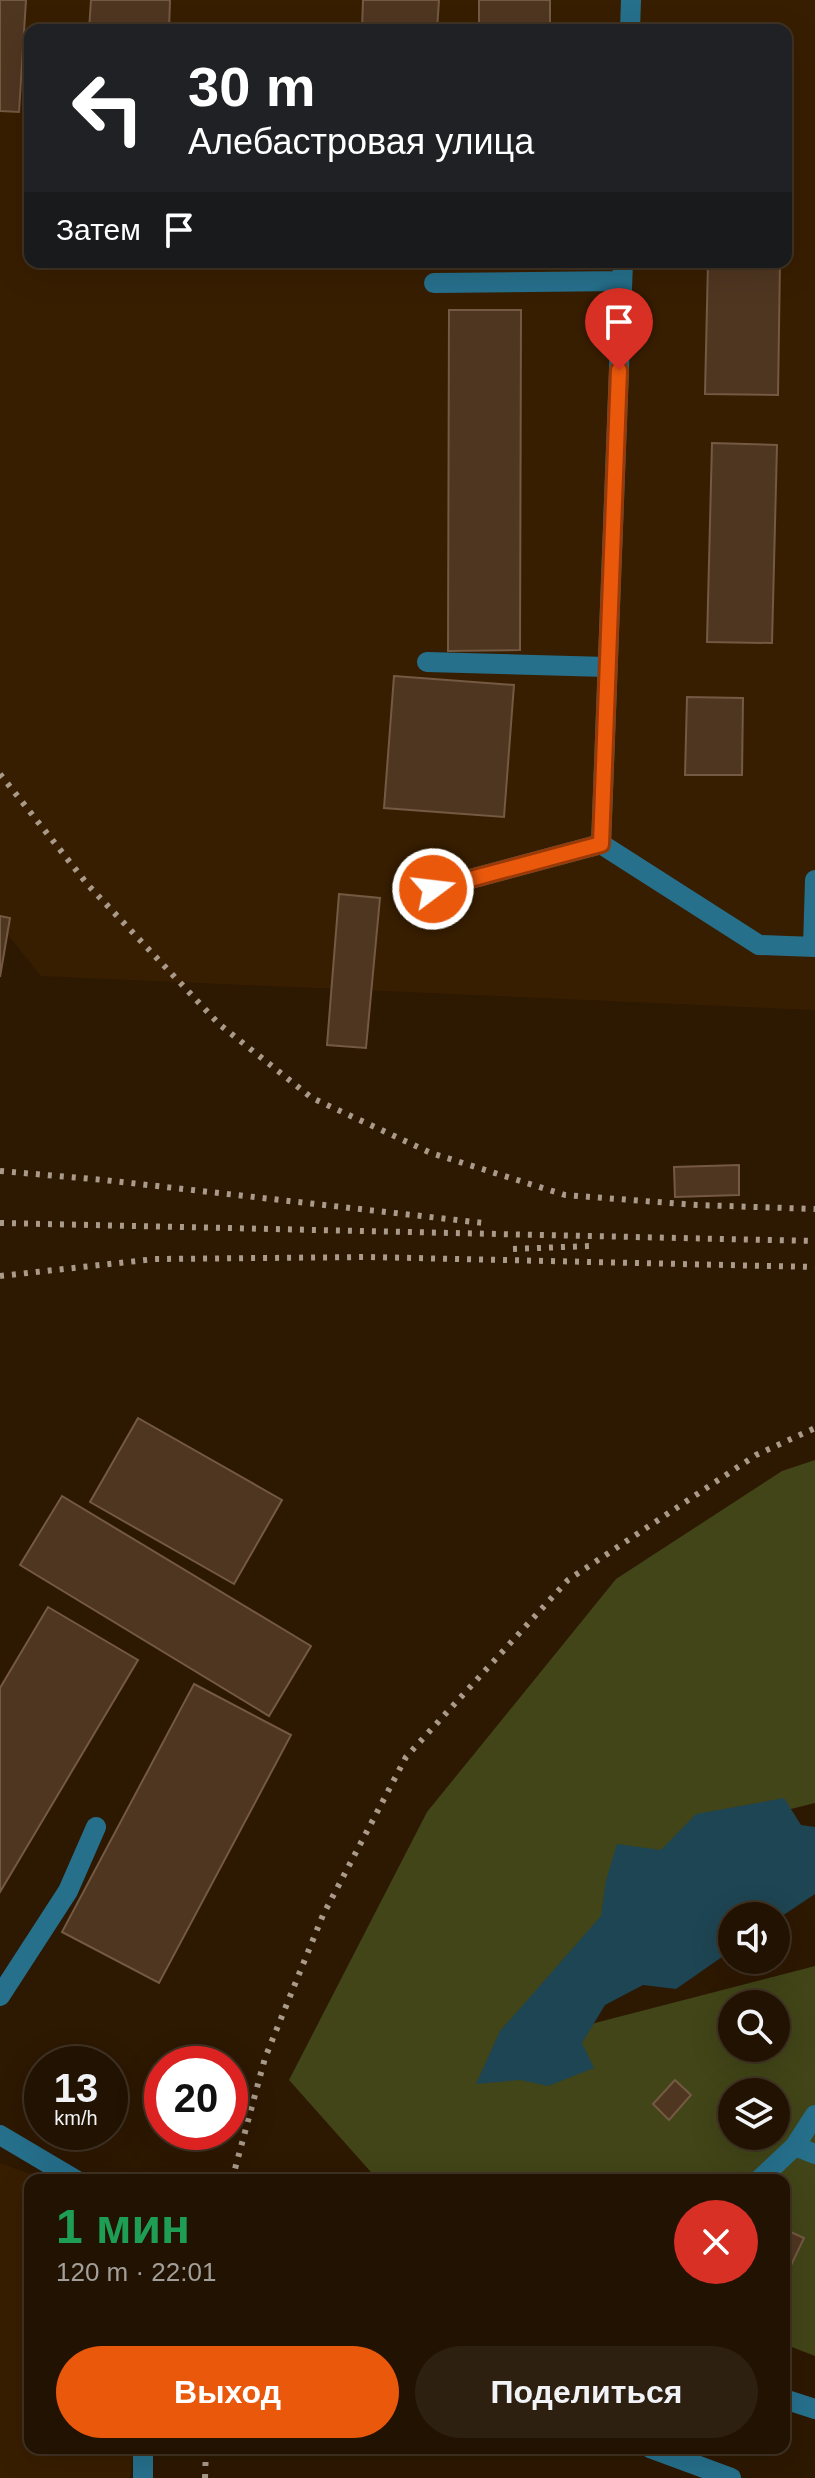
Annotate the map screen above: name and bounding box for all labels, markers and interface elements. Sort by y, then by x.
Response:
text: 30 m [188,55,316,118]
icon: left [56,56,160,160]
text: Алебастровая улица [188,121,534,162]
icon: arrive [157,208,201,252]
text: Затем [56,213,141,246]
pin [585,288,653,370]
icon: arrive [597,300,641,344]
position arrow [391,847,475,931]
map controls [718,1902,790,2150]
button: sound [718,1902,790,1974]
button: search [718,1990,790,2062]
speed limit sign: 20 [144,2046,248,2150]
text: 13 [54,2066,98,2110]
button: layers [718,2078,790,2150]
text: km/h [54,2107,98,2129]
text: 1 мин [56,2200,190,2253]
button: close [674,2200,758,2284]
text: 120 m · 22:01 [56,2257,216,2287]
button: Выход [56,2346,399,2438]
button: Поделиться [415,2346,758,2438]

